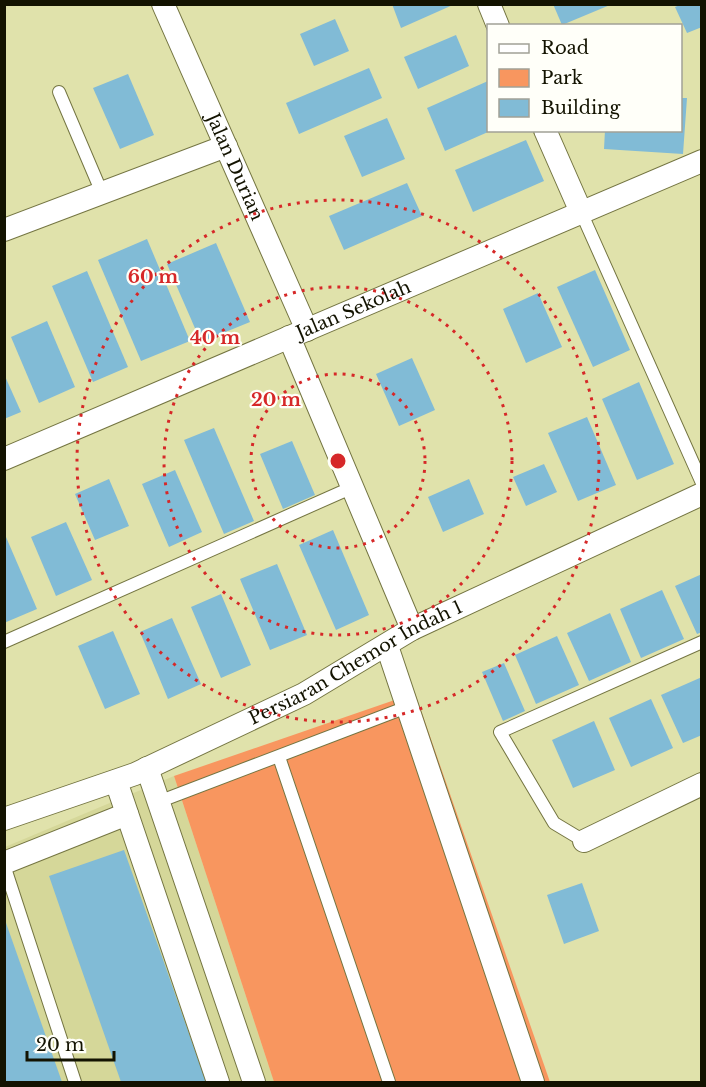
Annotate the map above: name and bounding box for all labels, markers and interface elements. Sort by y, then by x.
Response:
legend [487,24,682,132]
text: Road [541,37,589,59]
text: Park [541,67,583,89]
text: Building [541,97,620,119]
street label: Jalan Durian [201,108,268,224]
text: 60 m [128,266,178,288]
street label: Jalan Sekolah [291,276,414,345]
text: 40 m [190,327,240,349]
text: 20 m [251,389,301,411]
centre of rings [328,451,348,471]
street label: Persiaran Chemor Indah 1 [245,596,466,729]
scale bar [27,1024,114,1062]
text: 20 m [36,1034,84,1056]

